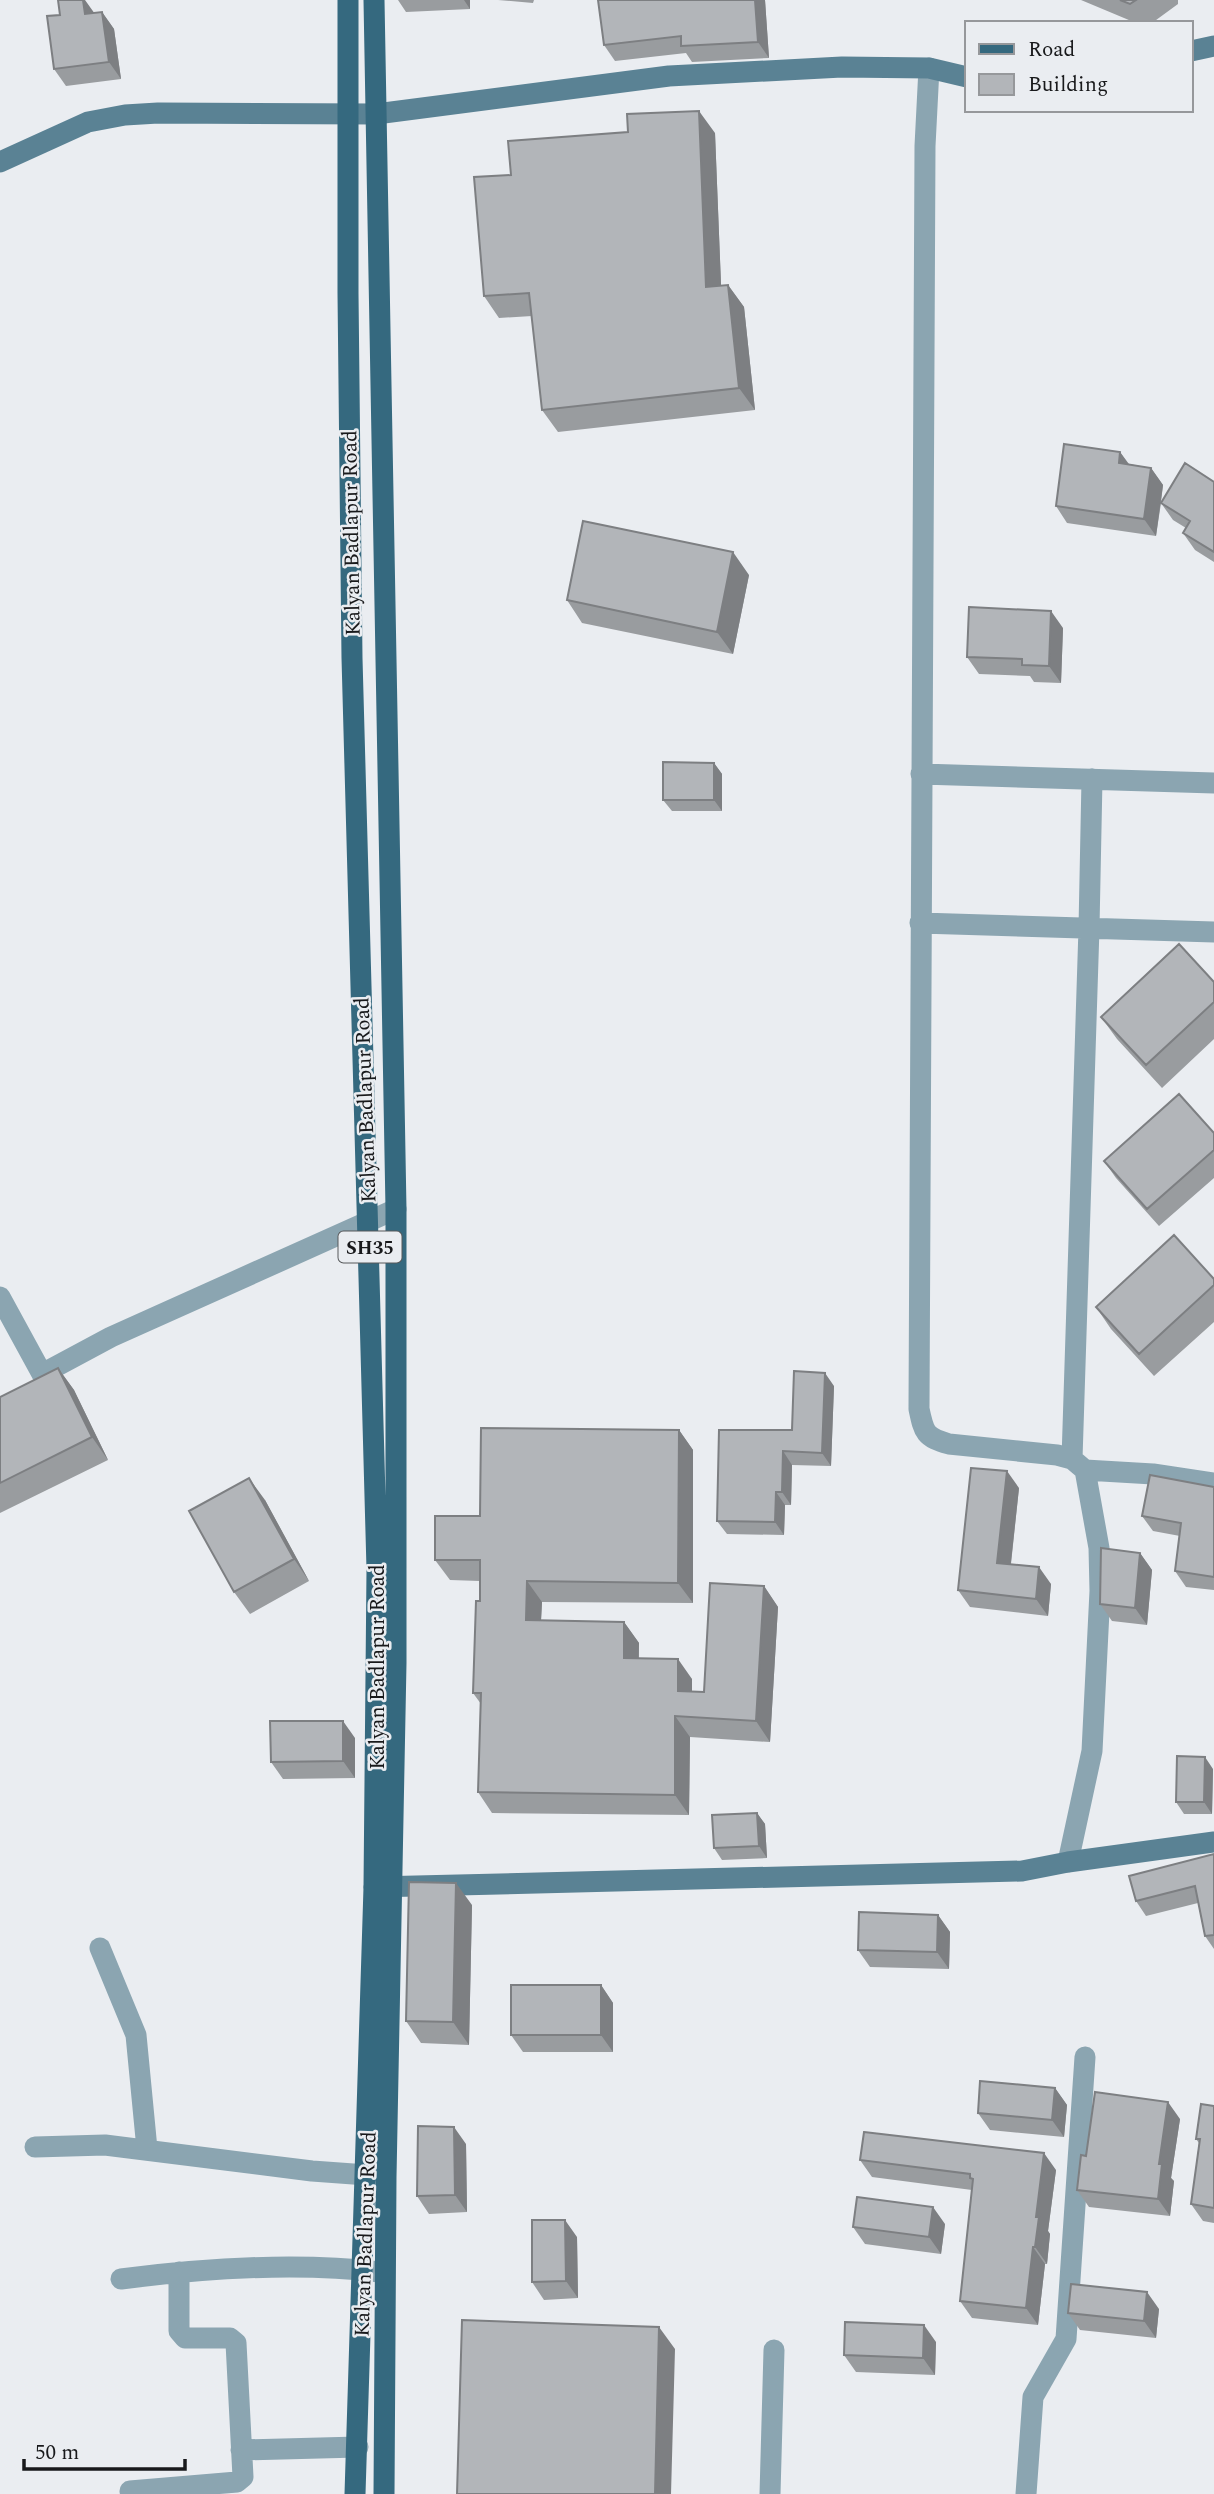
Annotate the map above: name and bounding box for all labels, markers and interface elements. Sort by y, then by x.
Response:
legend [965,21,1193,112]
text: Road [1028,34,1075,66]
text: Building [1028,69,1108,101]
street label: Kalyan Badlapur Road [334,430,370,636]
street label: Kalyan Badlapur Road [346,997,386,1203]
road number: SH35 [338,1232,402,1262]
street label: Kalyan Badlapur Road [362,1564,394,1770]
street label: Kalyan Badlapur Road [346,2131,386,2337]
scale bar [24,2428,186,2472]
text: 50 m [35,2437,79,2469]

